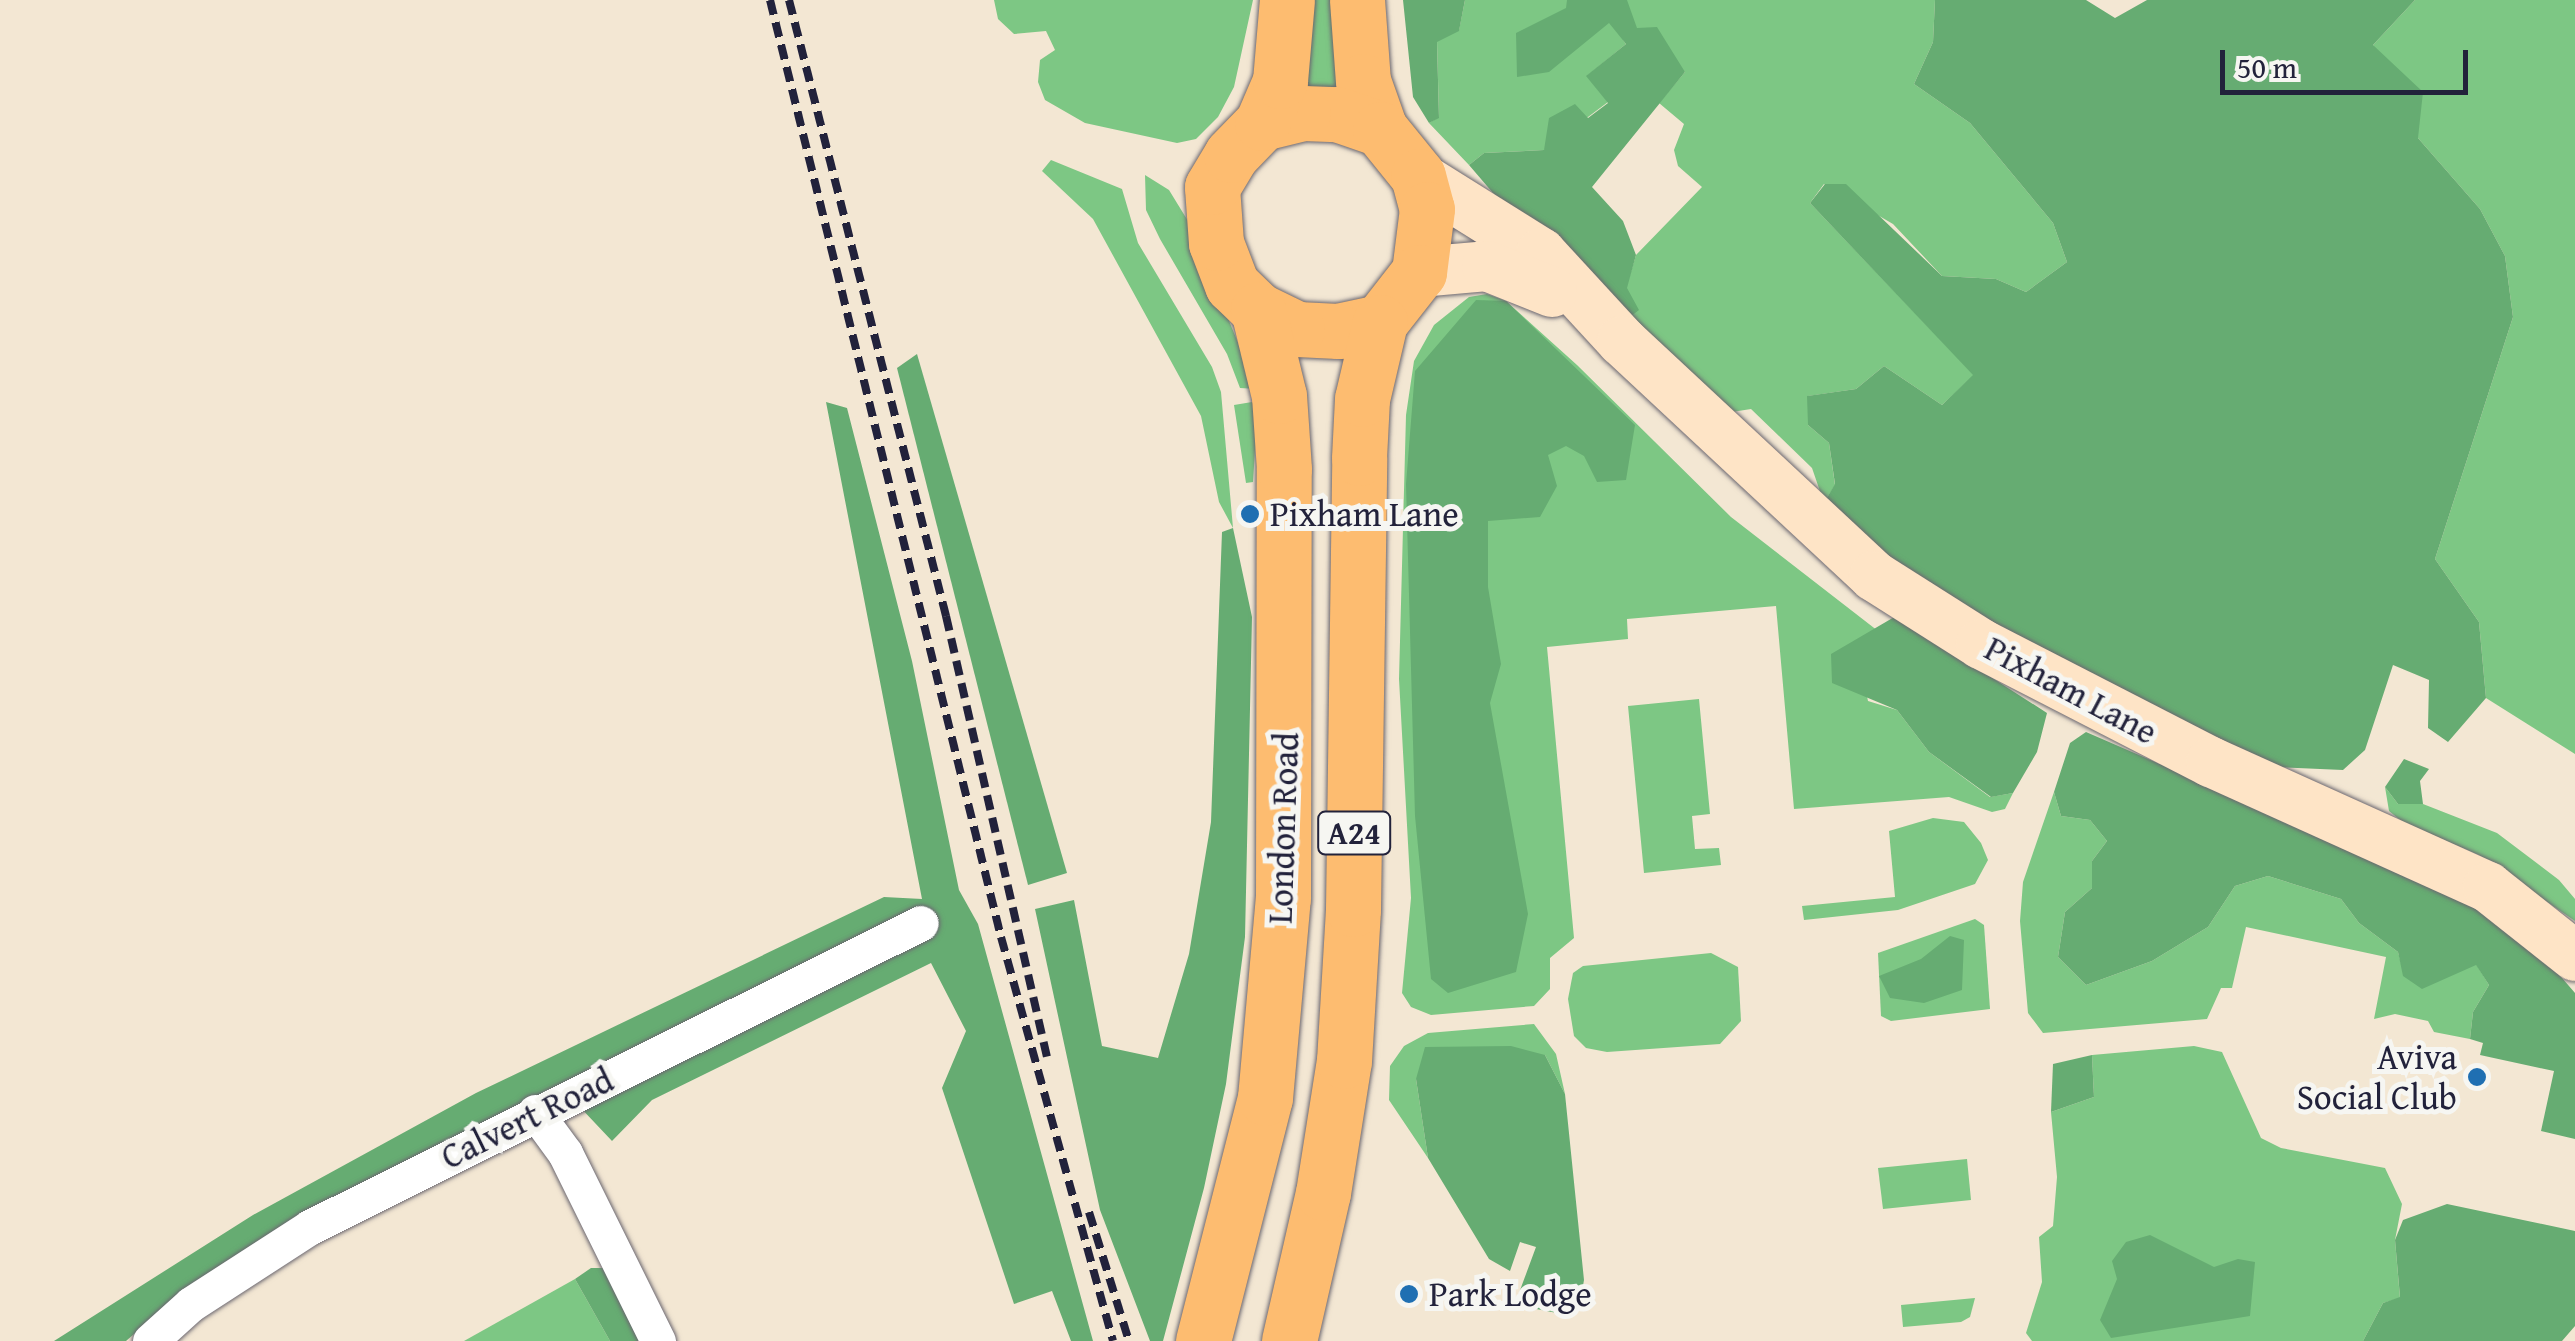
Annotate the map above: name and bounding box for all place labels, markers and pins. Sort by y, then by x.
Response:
place label: Pixham Lane [1270,493,1459,535]
marker: Pixham Lane [1239,503,1261,525]
place label: Aviva Social Club [2297,1036,2457,1118]
marker: Aviva Social Club [2466,1066,2488,1088]
place label: Park Lodge [1429,1273,1592,1315]
marker: Park Lodge [1398,1283,1420,1305]

